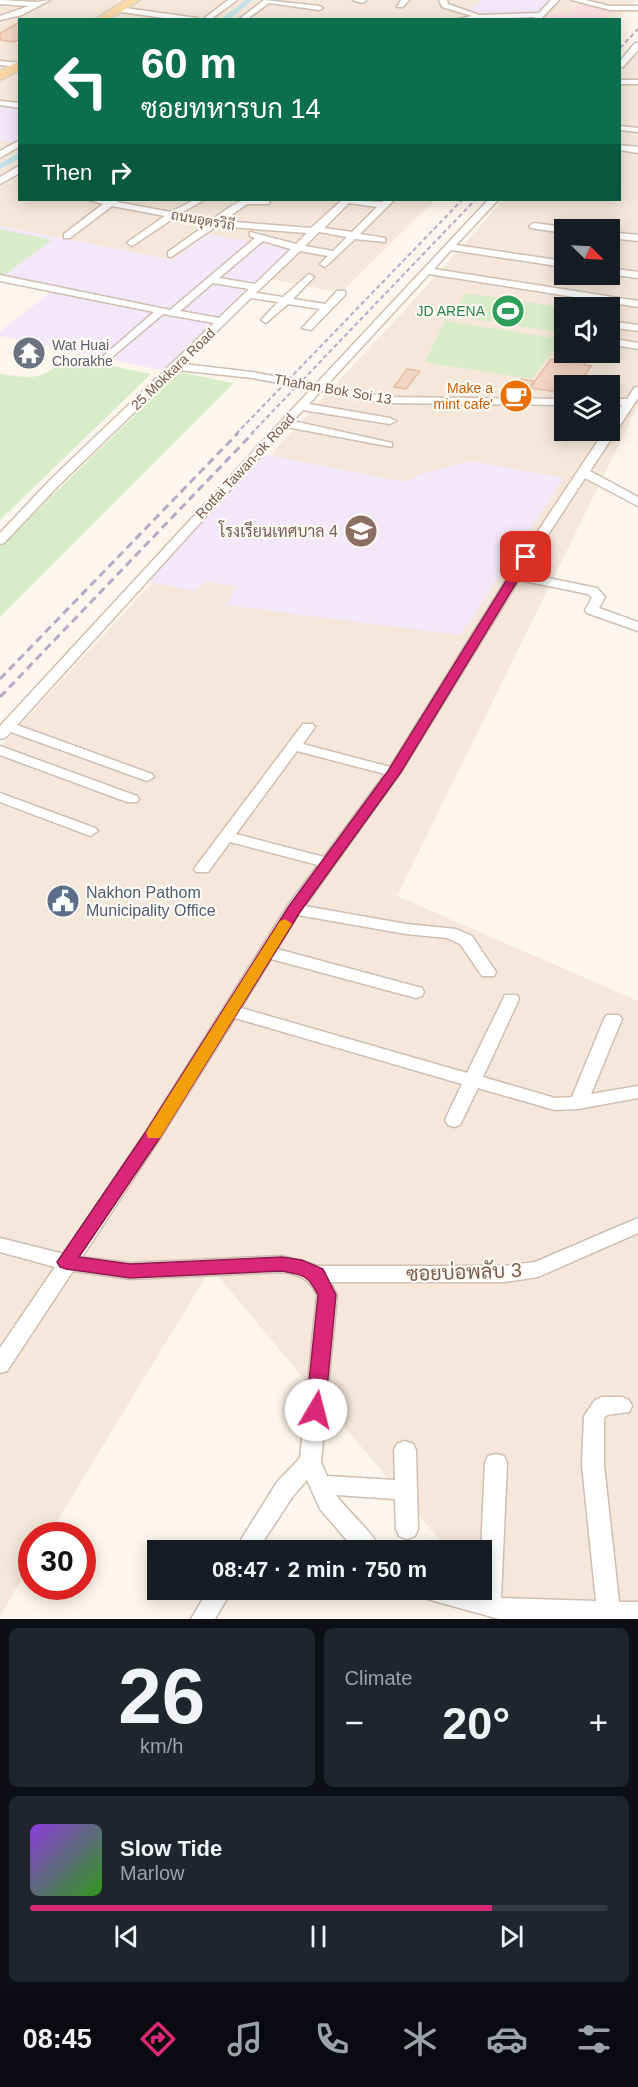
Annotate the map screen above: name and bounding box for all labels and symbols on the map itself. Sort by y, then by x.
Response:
street label: ถนนอุดรวิถี [169,206,236,235]
north arrow [554,219,620,285]
sports icon: JD ARENA [490,293,526,329]
place label: JD ARENA [417,303,486,319]
street label: 25 Mokkara Road [128,325,218,413]
temple icon: Wat Huai Chorakhe [11,335,47,371]
place label: Wat Huai Chorakhe [52,337,113,369]
street label: Thahan Bok Soi 13 [273,371,393,407]
cafe icon: Make a mint cafe' [498,378,534,414]
place label: Make a mint cafe' [434,380,493,412]
street label: Rotfai Tawan-ok Road [192,410,298,522]
school or university icon: โรงเรียนเทศบาล 4 [343,513,379,549]
place label: โรงเรียนเทศบาล 4 [218,520,338,540]
pin [500,531,551,582]
public building icon: Nakhon Pathom Municipality Office [45,883,81,919]
place label: Nakhon Pathom Municipality Office [86,884,216,919]
street label: ซอยบ่อพลับ 3 [406,1258,522,1285]
position arrow [284,1378,348,1442]
speed limit sign: 30 [18,1522,96,1600]

